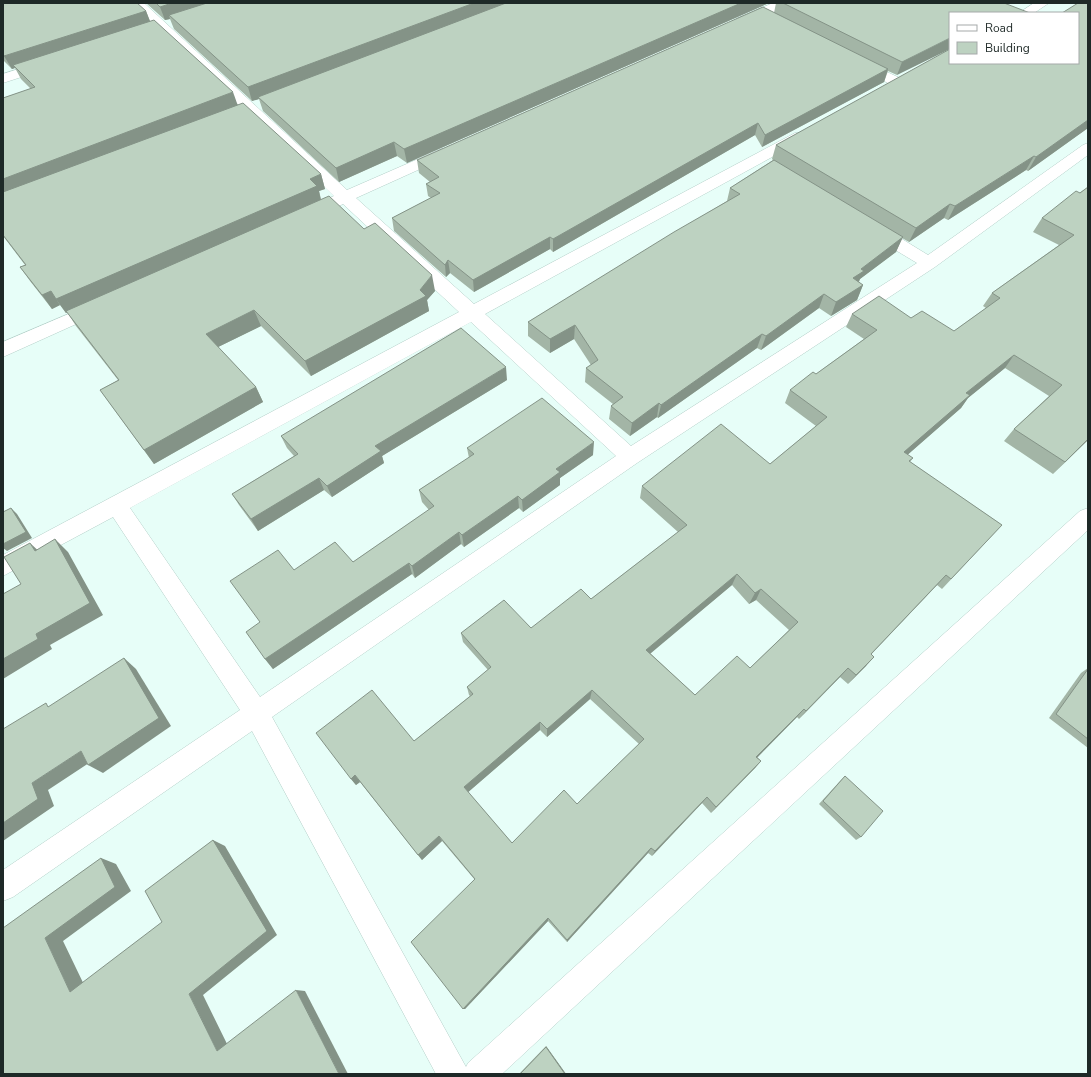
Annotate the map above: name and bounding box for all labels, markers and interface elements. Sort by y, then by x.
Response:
legend [949,12,1079,64]
text: Road [985,20,1013,36]
text: Building [985,40,1030,56]

